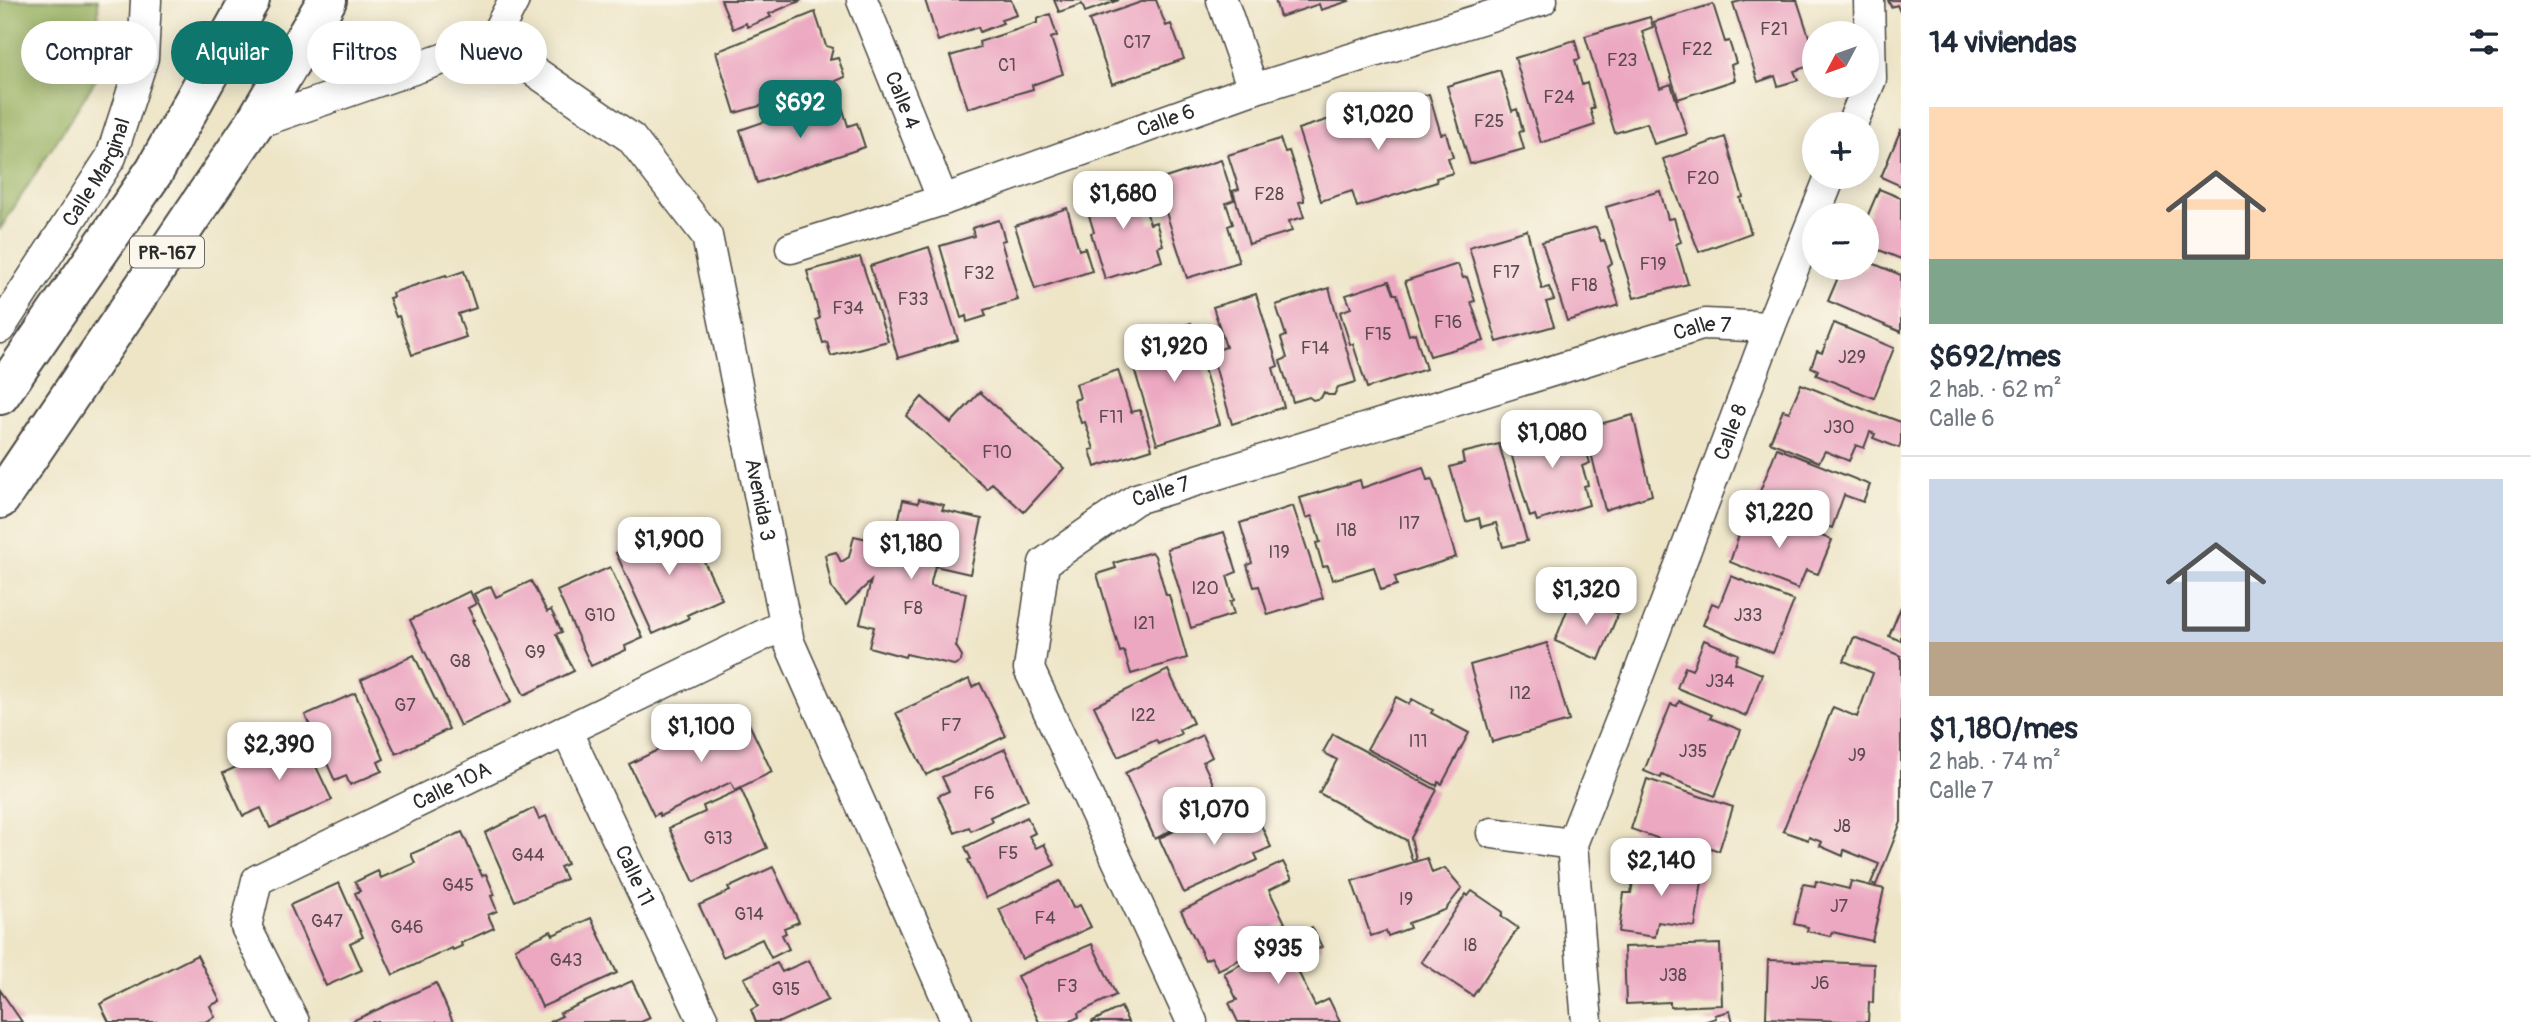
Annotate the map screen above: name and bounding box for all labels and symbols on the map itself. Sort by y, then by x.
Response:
house number: F21 [1760,18,1788,41]
north arrow [1802,21,1880,98]
house number: C17 [1123,31,1151,54]
house number: F22 [1682,38,1712,61]
house number: F23 [1607,49,1637,72]
house number: C1 [998,54,1016,77]
street label: Calle 4 [878,67,926,133]
pin: $692 [759,80,841,140]
house number: F24 [1543,86,1575,109]
pin: $1,020 [1321,92,1435,152]
street label: Calle 6 [1133,98,1199,144]
house number: F25 [1474,110,1504,133]
street label: Calle Marginal [56,114,137,232]
house number: F20 [1686,167,1720,190]
pin: $1,680 [1066,172,1180,231]
house number: F28 [1254,183,1284,206]
road number: PR-167 [130,236,204,268]
house number: F19 [1639,253,1667,276]
house number: F17 [1492,261,1520,284]
house number: F32 [964,262,994,285]
house number: F18 [1571,274,1597,297]
house number: F33 [898,288,928,311]
house number: F34 [832,297,864,320]
house number: F16 [1434,311,1462,334]
street label: Calle 7 [1670,311,1732,347]
house number: F15 [1364,323,1392,346]
pin: $1,920 [1117,324,1231,384]
house number: F14 [1301,337,1330,360]
house number: J29 [1838,346,1866,369]
street label: Calle 8 [1708,400,1754,464]
house number: F11 [1099,406,1123,429]
pin: $1,080 [1495,410,1609,470]
house number: J30 [1824,416,1854,439]
house number: F10 [982,441,1012,464]
street label: Avenida 3 [738,456,781,544]
street label: Calle 7 [1129,470,1193,513]
pin: $1,220 [1722,490,1836,550]
house number: I17 [1398,512,1420,535]
pin: $1,900 [612,518,726,577]
house number: I18 [1335,519,1357,542]
pin: $1,180 [854,522,968,581]
house number: I19 [1268,541,1290,564]
pin: $1,320 [1529,568,1643,627]
house number: I20 [1191,577,1219,600]
house number: F8 [903,597,923,620]
house number: G10 [584,604,616,627]
house number: J33 [1734,604,1762,627]
house number: I21 [1133,612,1155,635]
house number: G9 [524,641,546,664]
house number: G8 [449,650,471,673]
house number: J34 [1705,670,1735,693]
house number: I12 [1509,682,1531,705]
house number: G7 [394,694,416,717]
pin: $1,100 [644,704,758,764]
house number: I22 [1130,704,1156,727]
house number: F7 [941,714,962,737]
pin: $2,390 [222,722,336,782]
house number: I11 [1408,730,1428,753]
house number: J35 [1679,740,1707,763]
house number: J9 [1848,744,1866,767]
street label: Calle 10A [408,756,496,817]
house number: F6 [973,782,995,805]
pin: $1,070 [1157,788,1271,847]
house number: J8 [1833,815,1851,838]
house number: G13 [703,827,733,850]
pin: $2,140 [1604,838,1718,898]
street label: Calle 11 [608,841,660,911]
house number: F5 [998,842,1018,865]
house number: G44 [512,844,545,867]
house number: G45 [442,874,474,897]
house number: I9 [1399,888,1413,911]
house number: J7 [1830,895,1849,918]
house number: G14 [734,903,764,926]
house number: F4 [1034,907,1056,930]
house number: G47 [311,910,343,933]
house number: G46 [391,916,423,939]
pin: $935 [1237,926,1319,986]
house number: I8 [1463,934,1477,957]
house number: G43 [550,949,582,972]
house number: J38 [1659,964,1687,987]
house number: J6 [1810,972,1830,995]
house number: F3 [1057,975,1077,998]
house number: G15 [772,978,800,1001]

